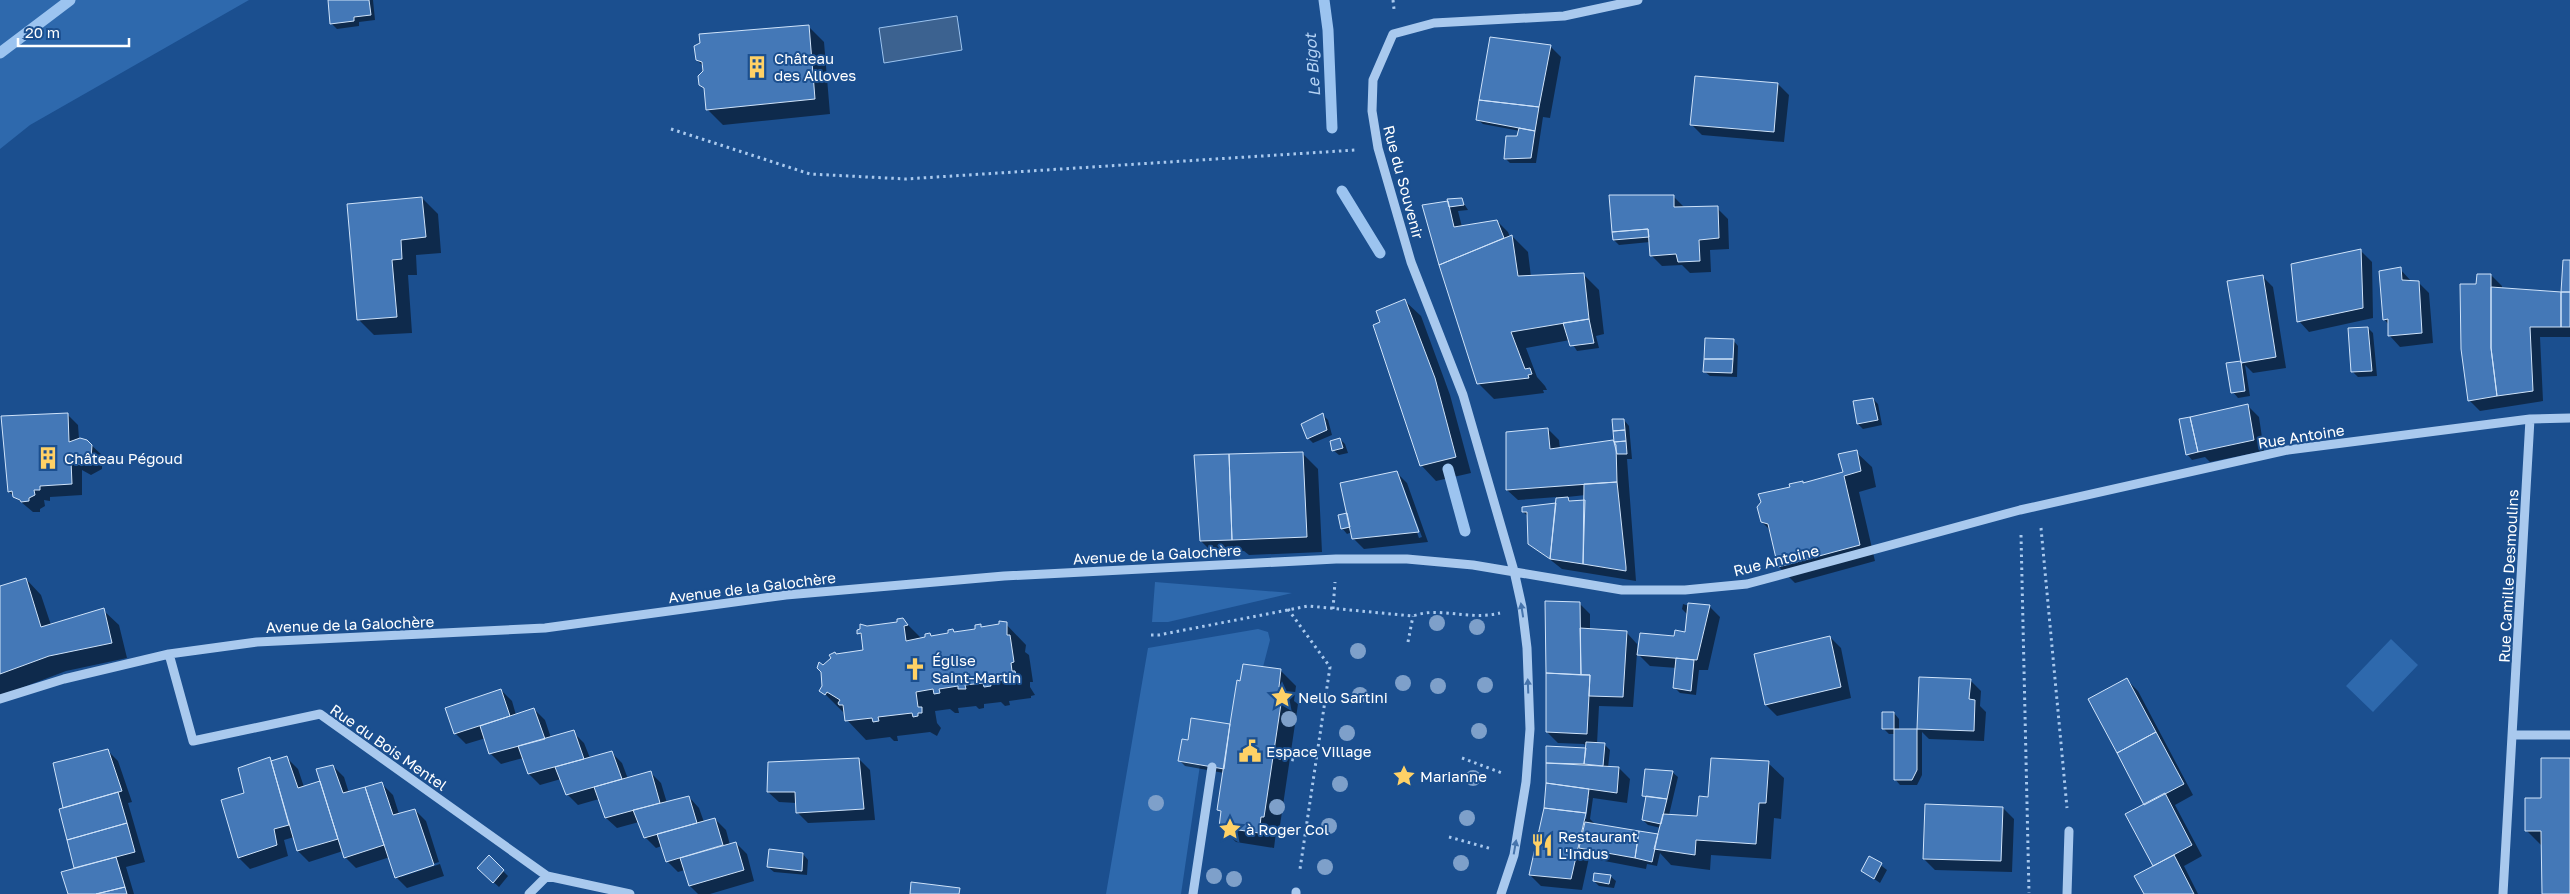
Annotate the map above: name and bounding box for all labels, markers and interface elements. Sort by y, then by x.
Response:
scale bar [18,15,129,47]
text: 20 m [25,23,60,41]
water label: Le Bigot [1300,31,1324,97]
place label: Château des Alloves [774,49,856,84]
building icon: Château des Alloves [744,54,770,80]
street label: Rue du Souvenir [1380,123,1428,241]
street label: Rue Antoine [2256,420,2346,452]
building icon: Château Pégoud [35,445,61,471]
place label: Château Pégoud [64,449,183,467]
street label: Rue Camille Desmoulins [2494,489,2522,663]
street label: Avenue de la Galochère [1072,541,1242,567]
street label: Rue Antoine [1731,541,1821,579]
street label: Avenue de la Galochère [667,568,837,606]
one-way arrow [1517,601,1525,617]
street label: Avenue de la Galochère [265,612,435,636]
place label: Église Saint-Martin [932,651,1021,686]
church icon: Église Saint-Martin [902,656,928,682]
one-way arrow [1524,678,1532,694]
place icon: Nello Sartini [1269,684,1295,710]
place label: Nello Sartini [1298,688,1388,706]
street label: Rue du Bois Mentel [327,700,451,794]
public building icon: Espace Village [1237,738,1263,764]
place label: Espace Village [1266,742,1372,760]
place icon: Marianne [1391,763,1417,789]
place label: Marianne [1420,767,1487,785]
place icon: à Roger Col [1217,816,1243,842]
place label: à Roger Col [1246,820,1329,838]
place label: Restaurant L'Indus [1558,827,1638,862]
restaurant icon: Restaurant L'Indus [1529,832,1555,858]
one-way arrow [1512,839,1520,855]

